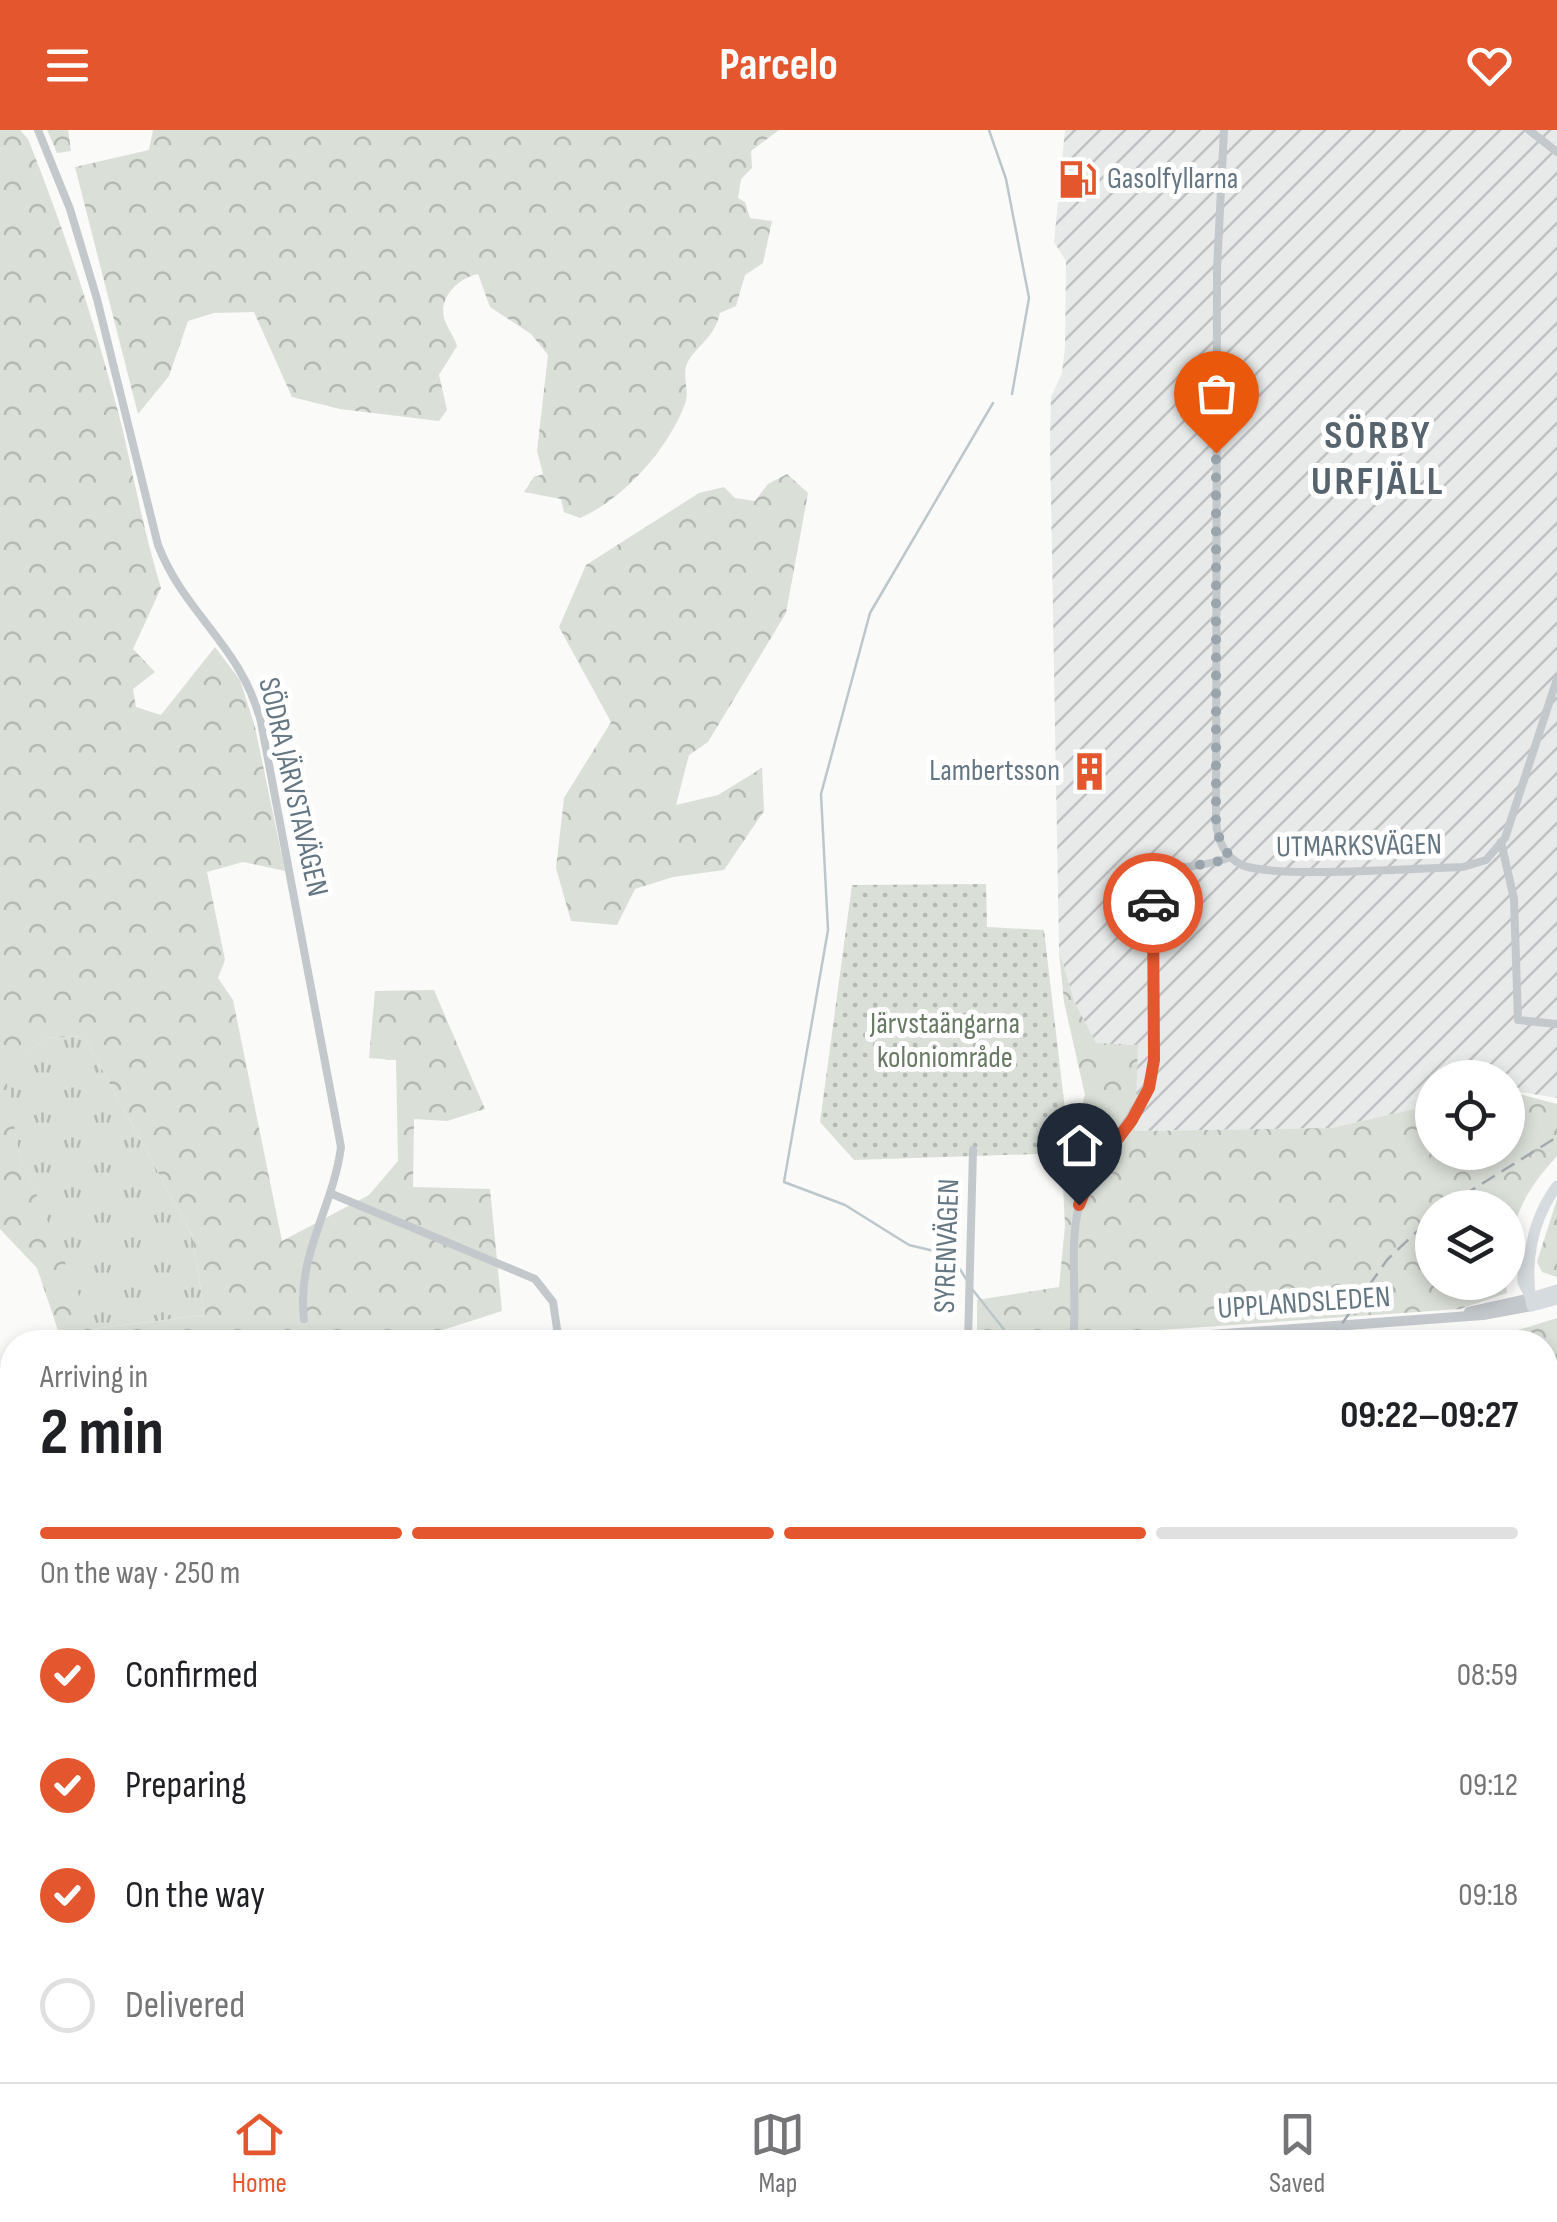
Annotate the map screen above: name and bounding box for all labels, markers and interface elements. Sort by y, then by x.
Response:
icon: menu [40,38,95,93]
text: Parcelo [719,38,838,93]
icon: heart [1462,38,1517,93]
fuel station icon: Gasolfyllarna [1056,158,1098,200]
place label: Gasolfyllarna [1107,161,1238,197]
pin [1174,351,1259,454]
icon: bag [1189,366,1244,421]
district label: SÖRBY URFJÄLL [1311,412,1445,506]
street label: SÖDRA JÄRVSTAVÄGEN [250,674,336,900]
building icon: Lambertsson [1069,750,1111,792]
place label: Lambertsson [929,753,1060,789]
street label: UTMARKSVÄGEN [1276,827,1442,865]
courier [1103,853,1203,953]
icon: car [1126,876,1181,931]
park label: Järvstaängarna koloniområde [869,1006,1020,1076]
map controls [1415,1060,1525,1300]
button: locate [1415,1060,1525,1170]
pin [1037,1103,1122,1206]
icon: home [1052,1118,1107,1173]
street label: SYRENVÄGEN [927,1178,967,1314]
button: layers [1415,1190,1525,1300]
street label: UPPLANDSLEDEN [1216,1279,1392,1327]
text: Arriving in [40,1358,148,1397]
text: 09:22–09:27 [1340,1393,1518,1438]
text: 2 min [40,1395,164,1473]
text: On the way · 250 m [40,1554,240,1593]
icon: check [40,1648,95,1703]
text: Confirmed [125,1653,258,1698]
text: 08:59 [1457,1656,1518,1695]
icon: check [40,1758,95,1813]
text: Preparing [125,1763,246,1808]
text: 09:12 [1459,1766,1518,1805]
icon: check [40,1868,95,1923]
text: On the way [125,1873,265,1918]
text: 09:18 [1458,1876,1518,1915]
text: Delivered [125,1983,245,2028]
tab: Home [232,2107,287,2200]
tab: Map [750,2107,805,2200]
tab: Saved [1269,2107,1325,2200]

